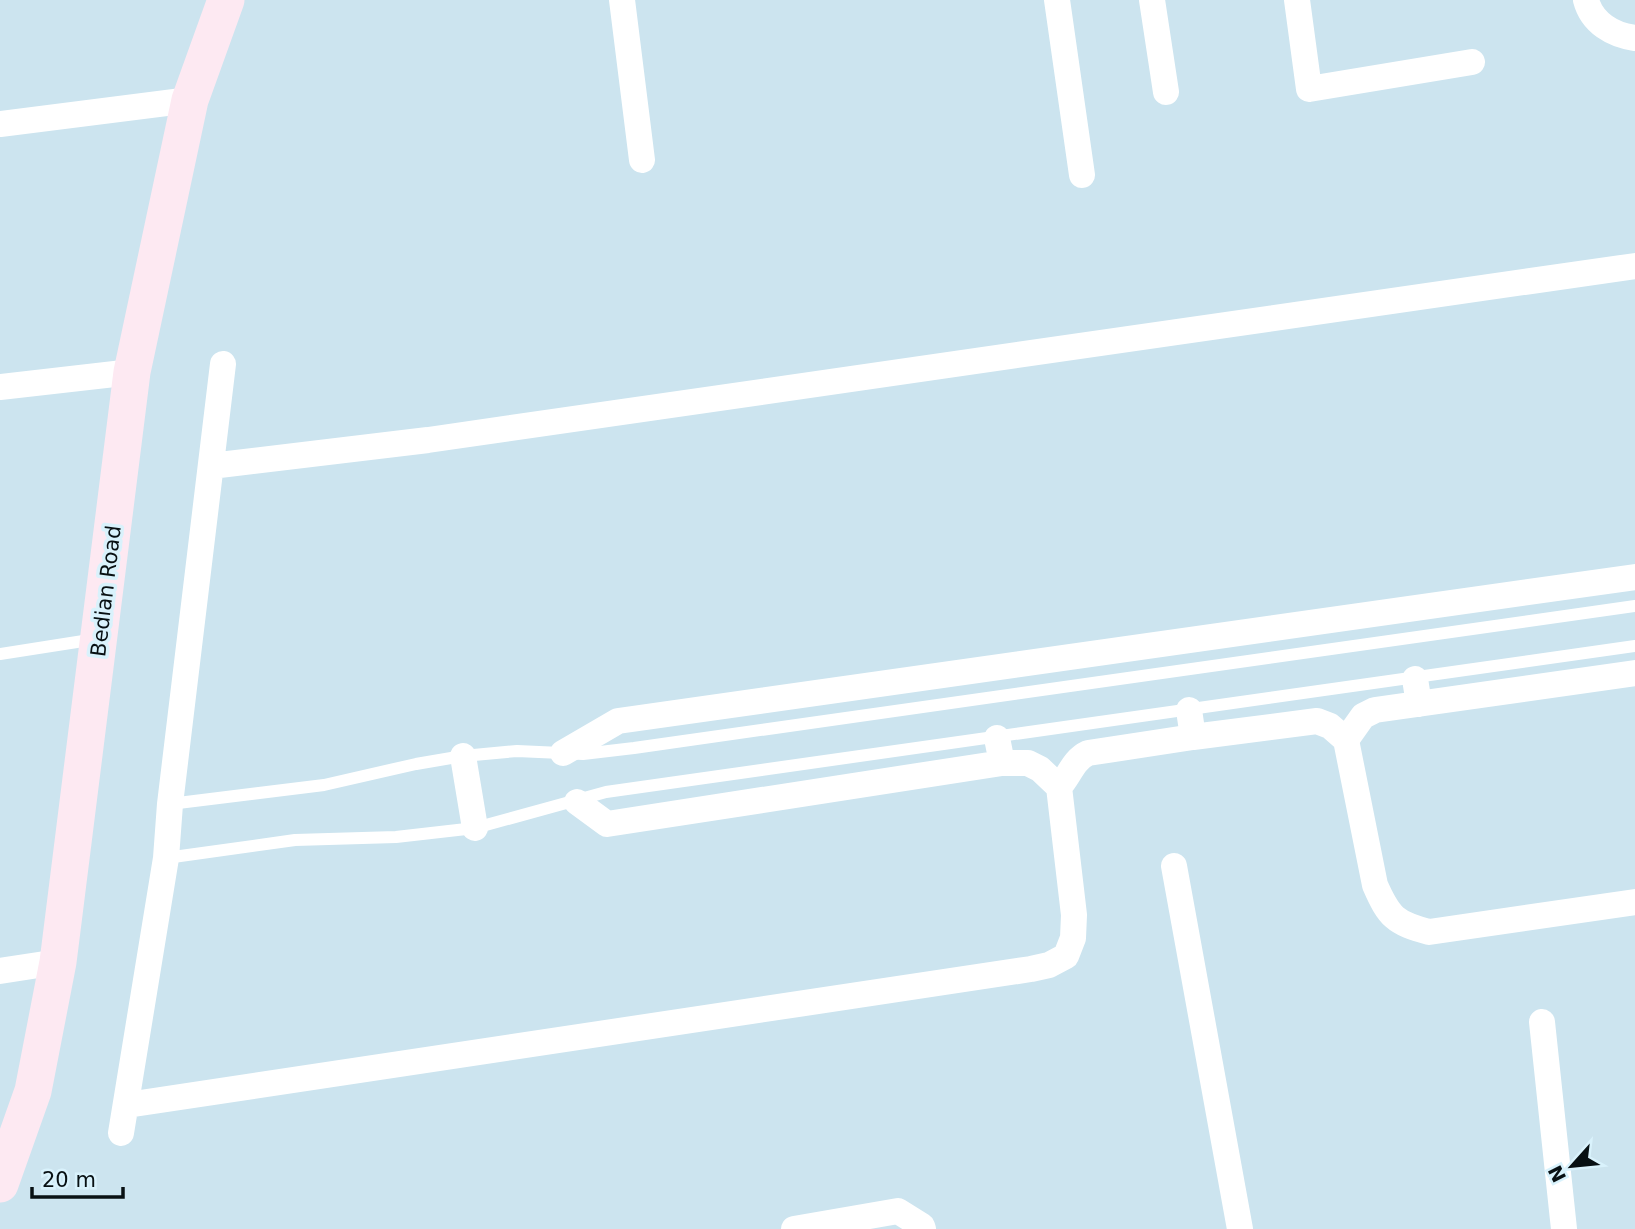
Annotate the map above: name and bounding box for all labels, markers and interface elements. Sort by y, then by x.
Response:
street label: Bedian Road [86,524,126,658]
north arrow [1537,1131,1607,1201]
scale bar [32,1156,122,1200]
text: N [1543,1162,1570,1186]
text: 20 m [42,1168,96,1192]

